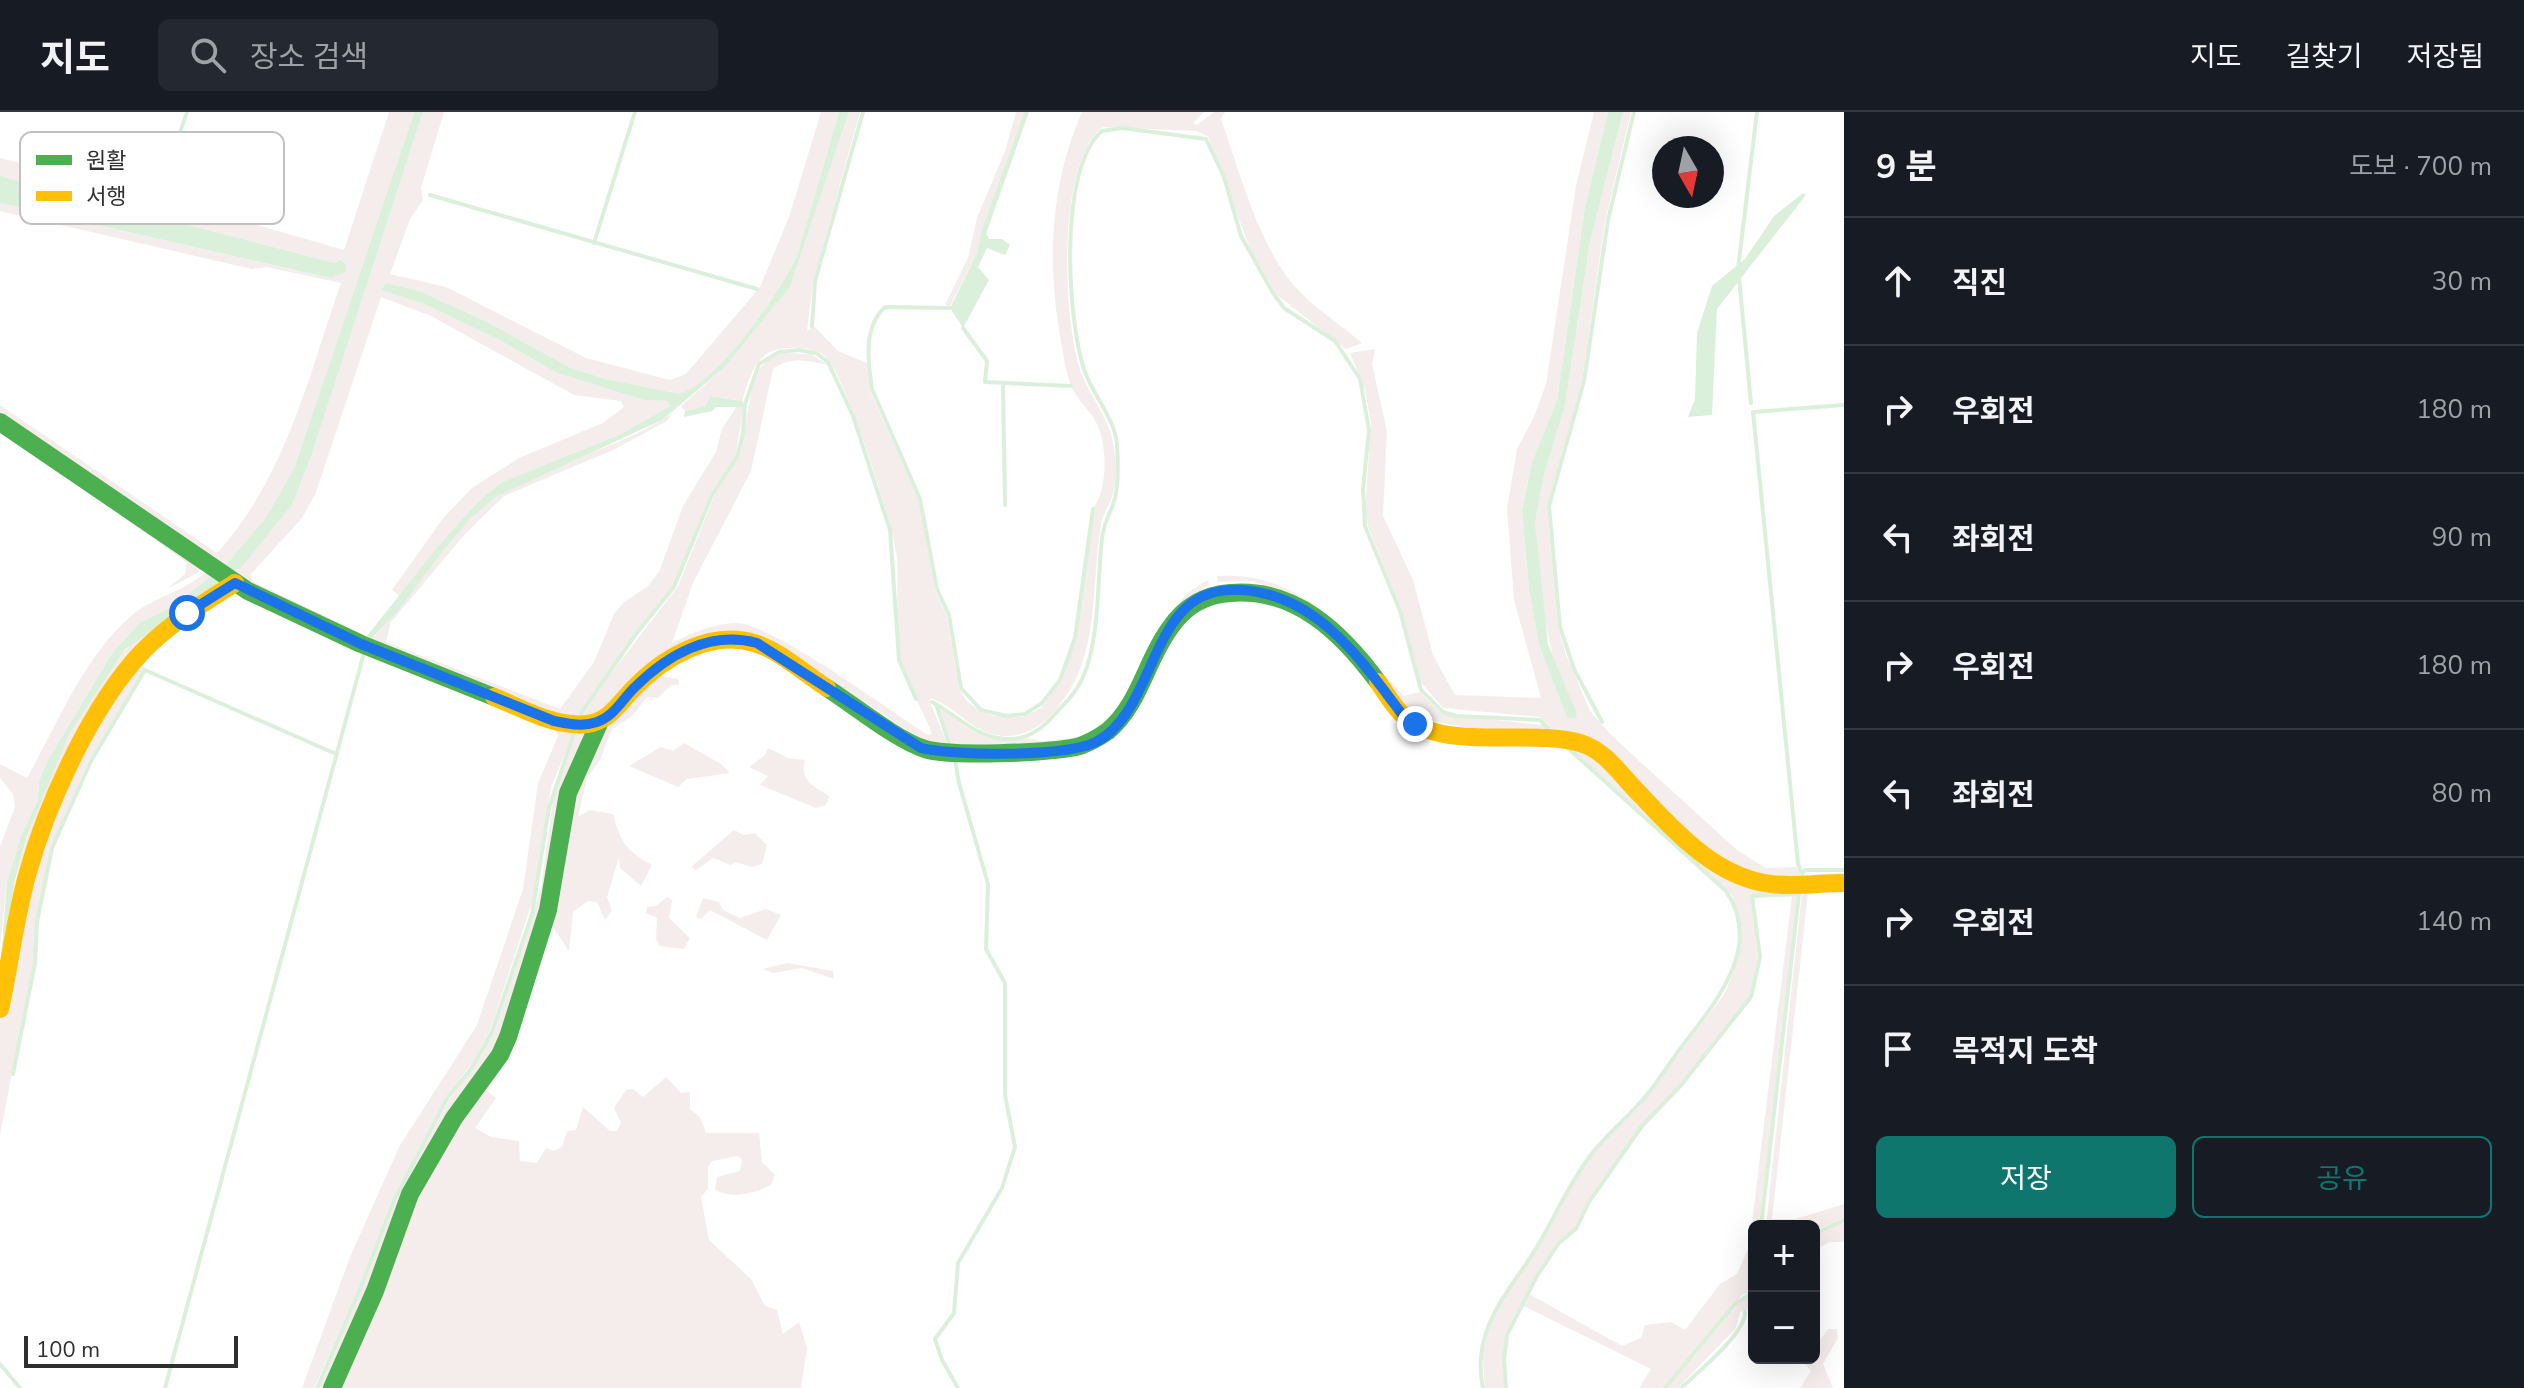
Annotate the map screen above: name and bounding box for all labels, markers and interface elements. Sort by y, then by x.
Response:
search box [158,19,718,91]
text: 지도 [40,33,110,84]
icon: search [186,33,230,77]
text: 장소 검색 [250,37,368,78]
text: 지도 [2190,38,2241,76]
text: 길찾기 [2285,38,2363,76]
text: 저장됨 [2407,38,2484,76]
legend [20,132,284,224]
north arrow [1652,136,1724,208]
text: 9 분 [1876,144,1937,190]
text: 원활 [86,146,126,176]
text: 도보 · 700 m [2349,149,2492,184]
text: 서행 [86,182,126,212]
icon: ahead [1876,259,1920,303]
text: 직진 [1952,263,2007,304]
text: 30 m [2432,264,2492,299]
icon: right [1876,387,1920,431]
text: 우회전 [1952,391,2035,432]
text: 180 m [2416,392,2492,427]
icon: left [1876,515,1920,559]
text: 좌회전 [1952,519,2035,560]
text: 90 m [2432,520,2492,555]
route start [169,595,205,631]
icon: right [1876,643,1920,687]
text: 우회전 [1952,647,2035,688]
text: 180 m [2416,648,2492,683]
route end [1397,706,1433,742]
icon: left [1876,771,1920,815]
text: 좌회전 [1952,775,2035,816]
text: 80 m [2432,776,2492,811]
icon: right [1876,899,1920,943]
text: 우회전 [1952,903,2035,944]
text: 140 m [2416,904,2492,939]
icon: arrive [1876,1027,1920,1071]
text: 목적지 도착 [1952,1031,2098,1072]
button: 저장 [1876,1136,2176,1218]
button: 공유 [2192,1136,2492,1218]
map controls [1748,1220,1820,1364]
button: + [1748,1220,1820,1292]
button: − [1748,1292,1820,1364]
scale bar [24,1332,238,1368]
text: 100 m [36,1335,100,1365]

